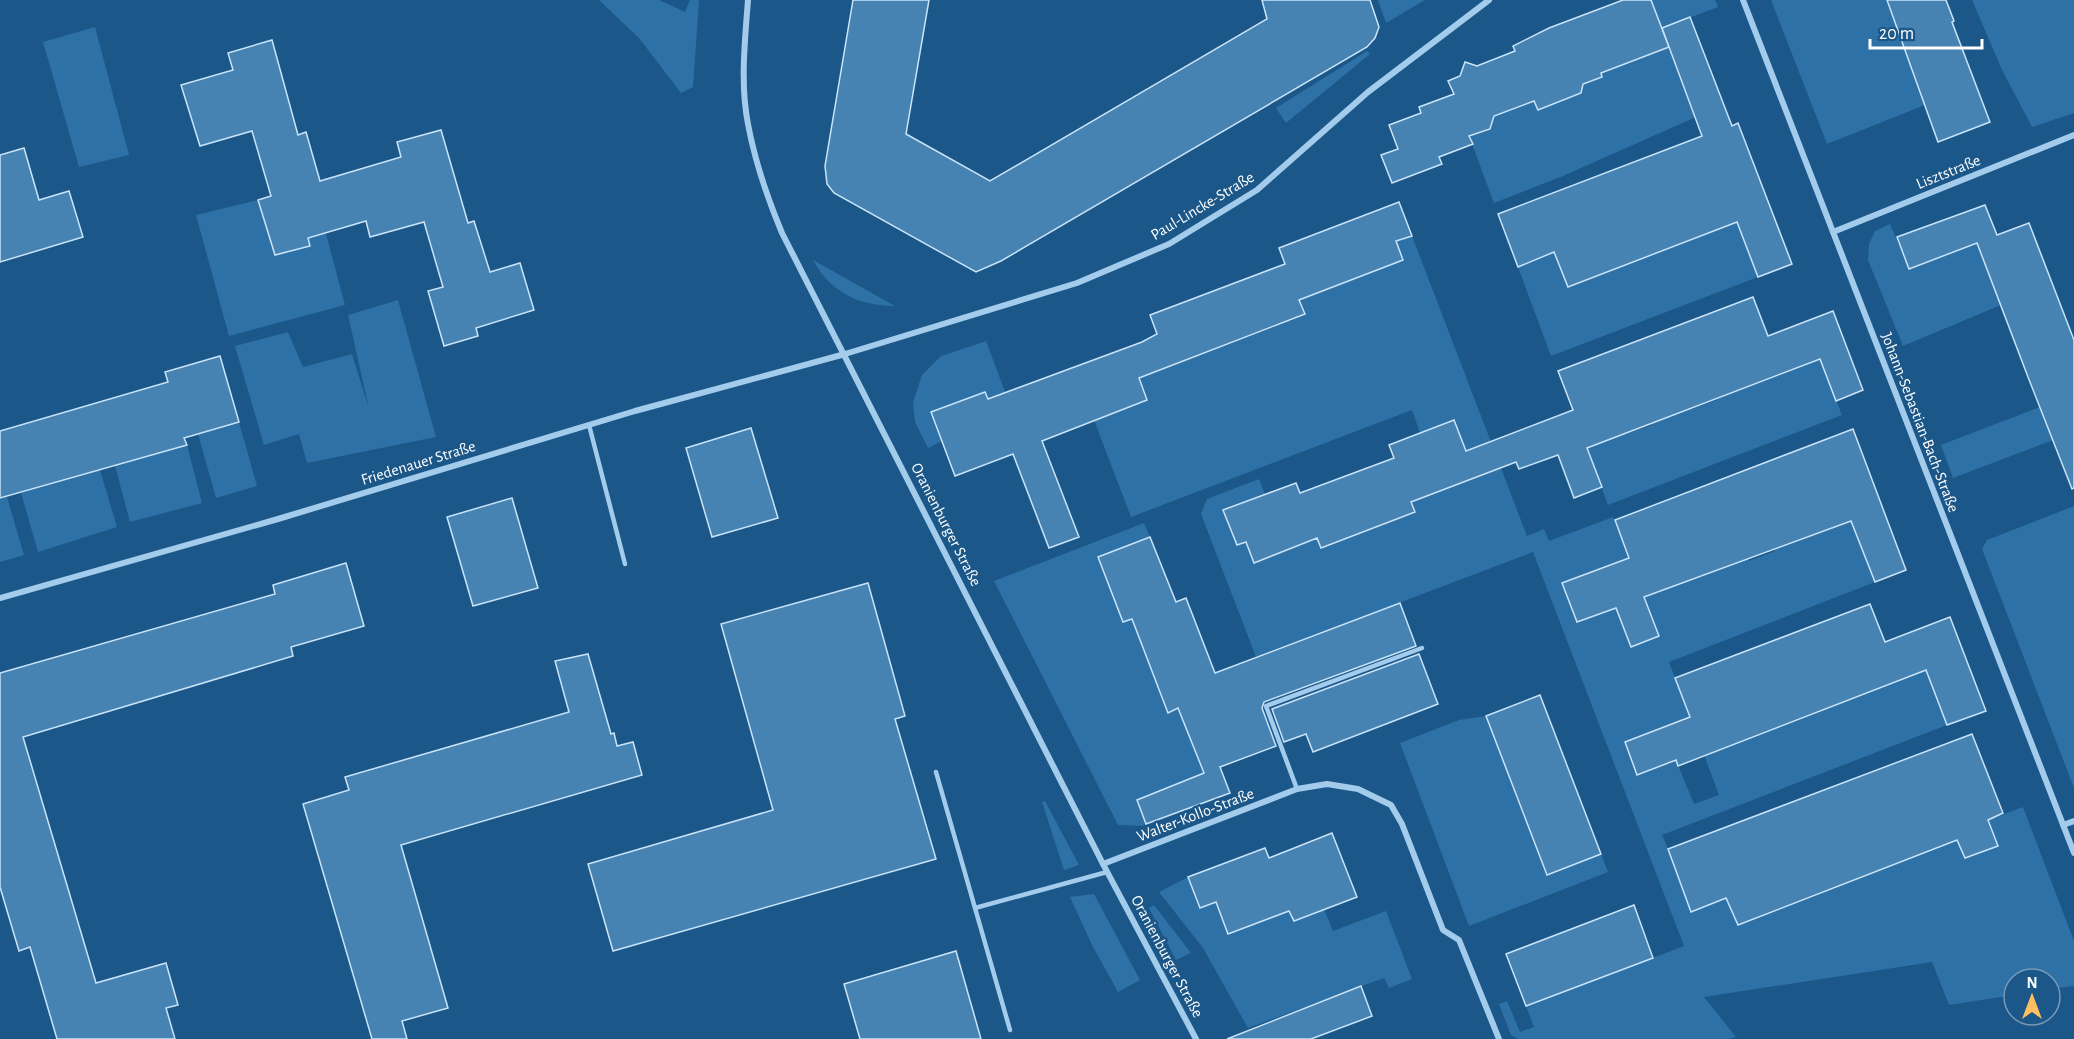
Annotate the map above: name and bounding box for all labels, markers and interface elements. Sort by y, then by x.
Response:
scale bar [1870,12,1982,50]
text: 20 m [1879,25,1914,43]
street label: Lisztstraße [1914,152,1983,192]
street label: Paul-Lincke-Straße [1148,169,1257,243]
street label: Johann-Sebastian-Bach-Straße [1878,330,1962,514]
street label: Friedenauer Straße [359,438,477,488]
street label: Oranienburger Straße [908,460,984,589]
street label: Walter-Kollo-Straße [1134,785,1256,845]
street label: Oranienburger Straße [1128,893,1206,1020]
north arrow [2002,967,2062,1027]
text: N [2026,975,2038,991]

